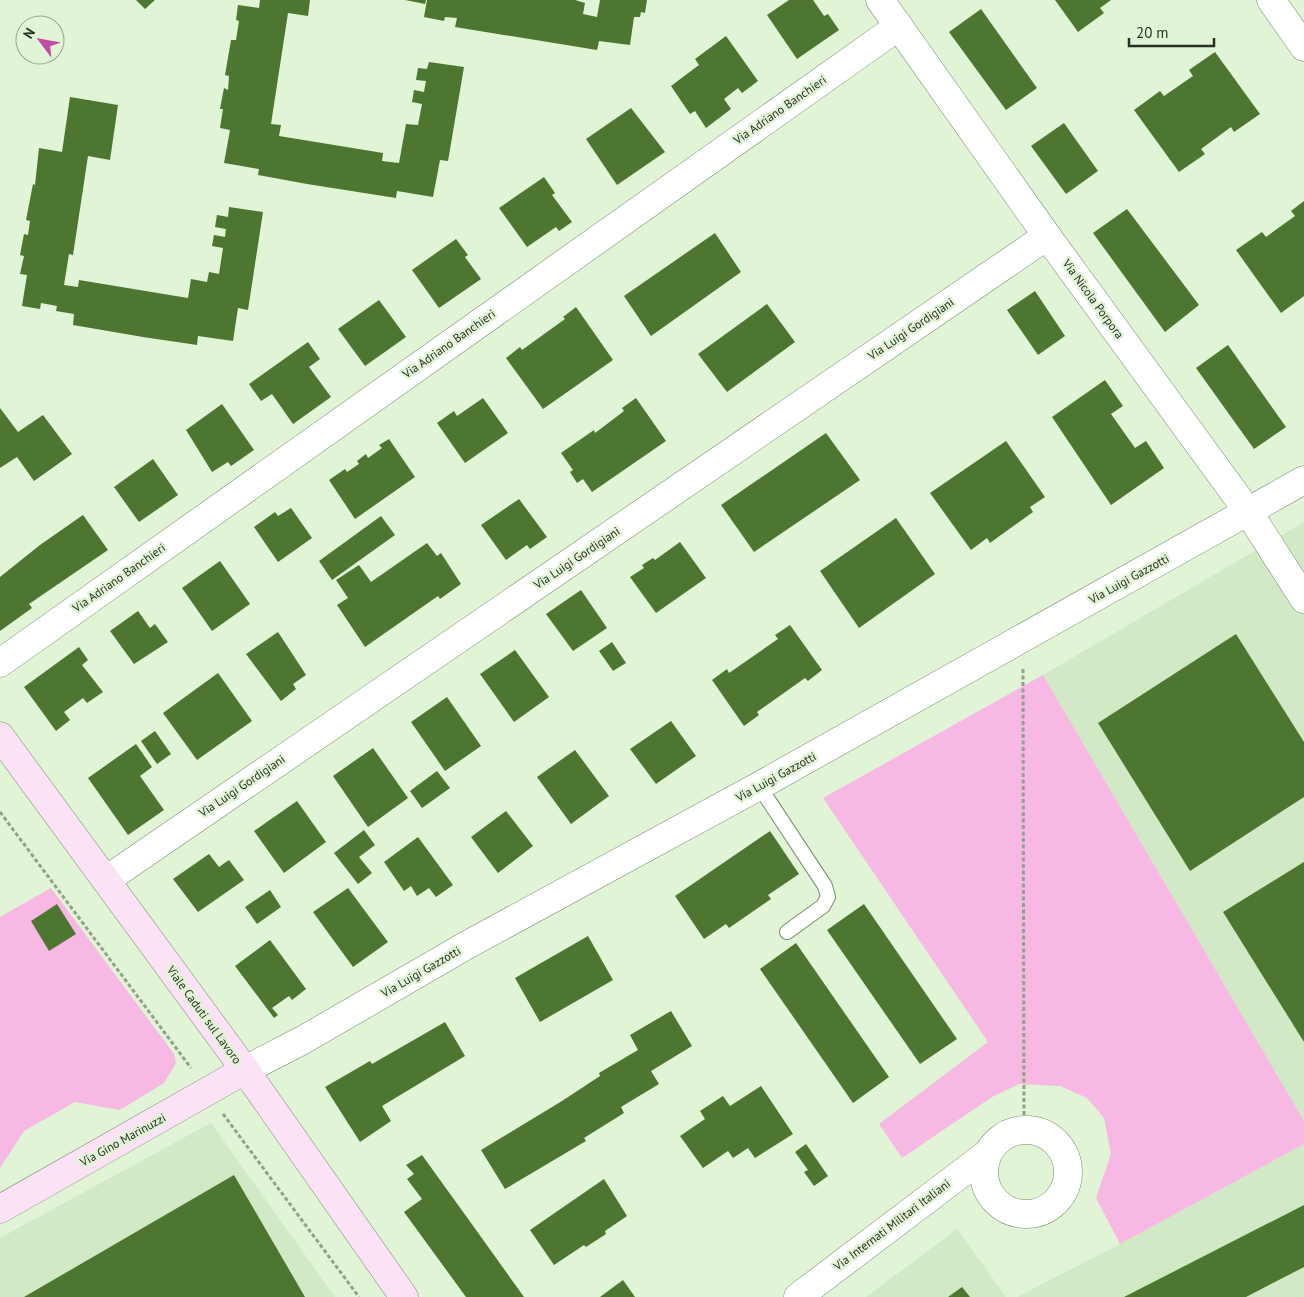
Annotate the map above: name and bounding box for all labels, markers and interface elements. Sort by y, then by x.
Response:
north arrow [15,15,65,65]
scale bar [1129,15,1214,47]
text: 20 m [1136,23,1169,42]
text: N [19,24,39,42]
street label: Via Adriano Banchieri [730,72,829,148]
street label: Via Nicola Porpora [1059,255,1127,341]
street label: Via Luigi Gordigiani [864,294,957,363]
street label: Via Adriano Banchieri [399,306,498,382]
street label: Via Luigi Gordigiani [530,523,623,592]
street label: Via Adriano Banchieri [69,540,168,616]
street label: Via Luigi Gazzotti [1085,550,1171,607]
street label: Via Luigi Gazzotti [732,748,818,805]
street label: Via Luigi Gordigiani [195,751,288,820]
street label: Via Luigi Gazzotti [377,943,463,1001]
street label: Viale Caduti sul Lavoro [163,962,245,1067]
street label: Via Gino Marinuzzi [76,1110,168,1170]
street label: Via Internati Militari Italiani [830,1176,953,1274]

